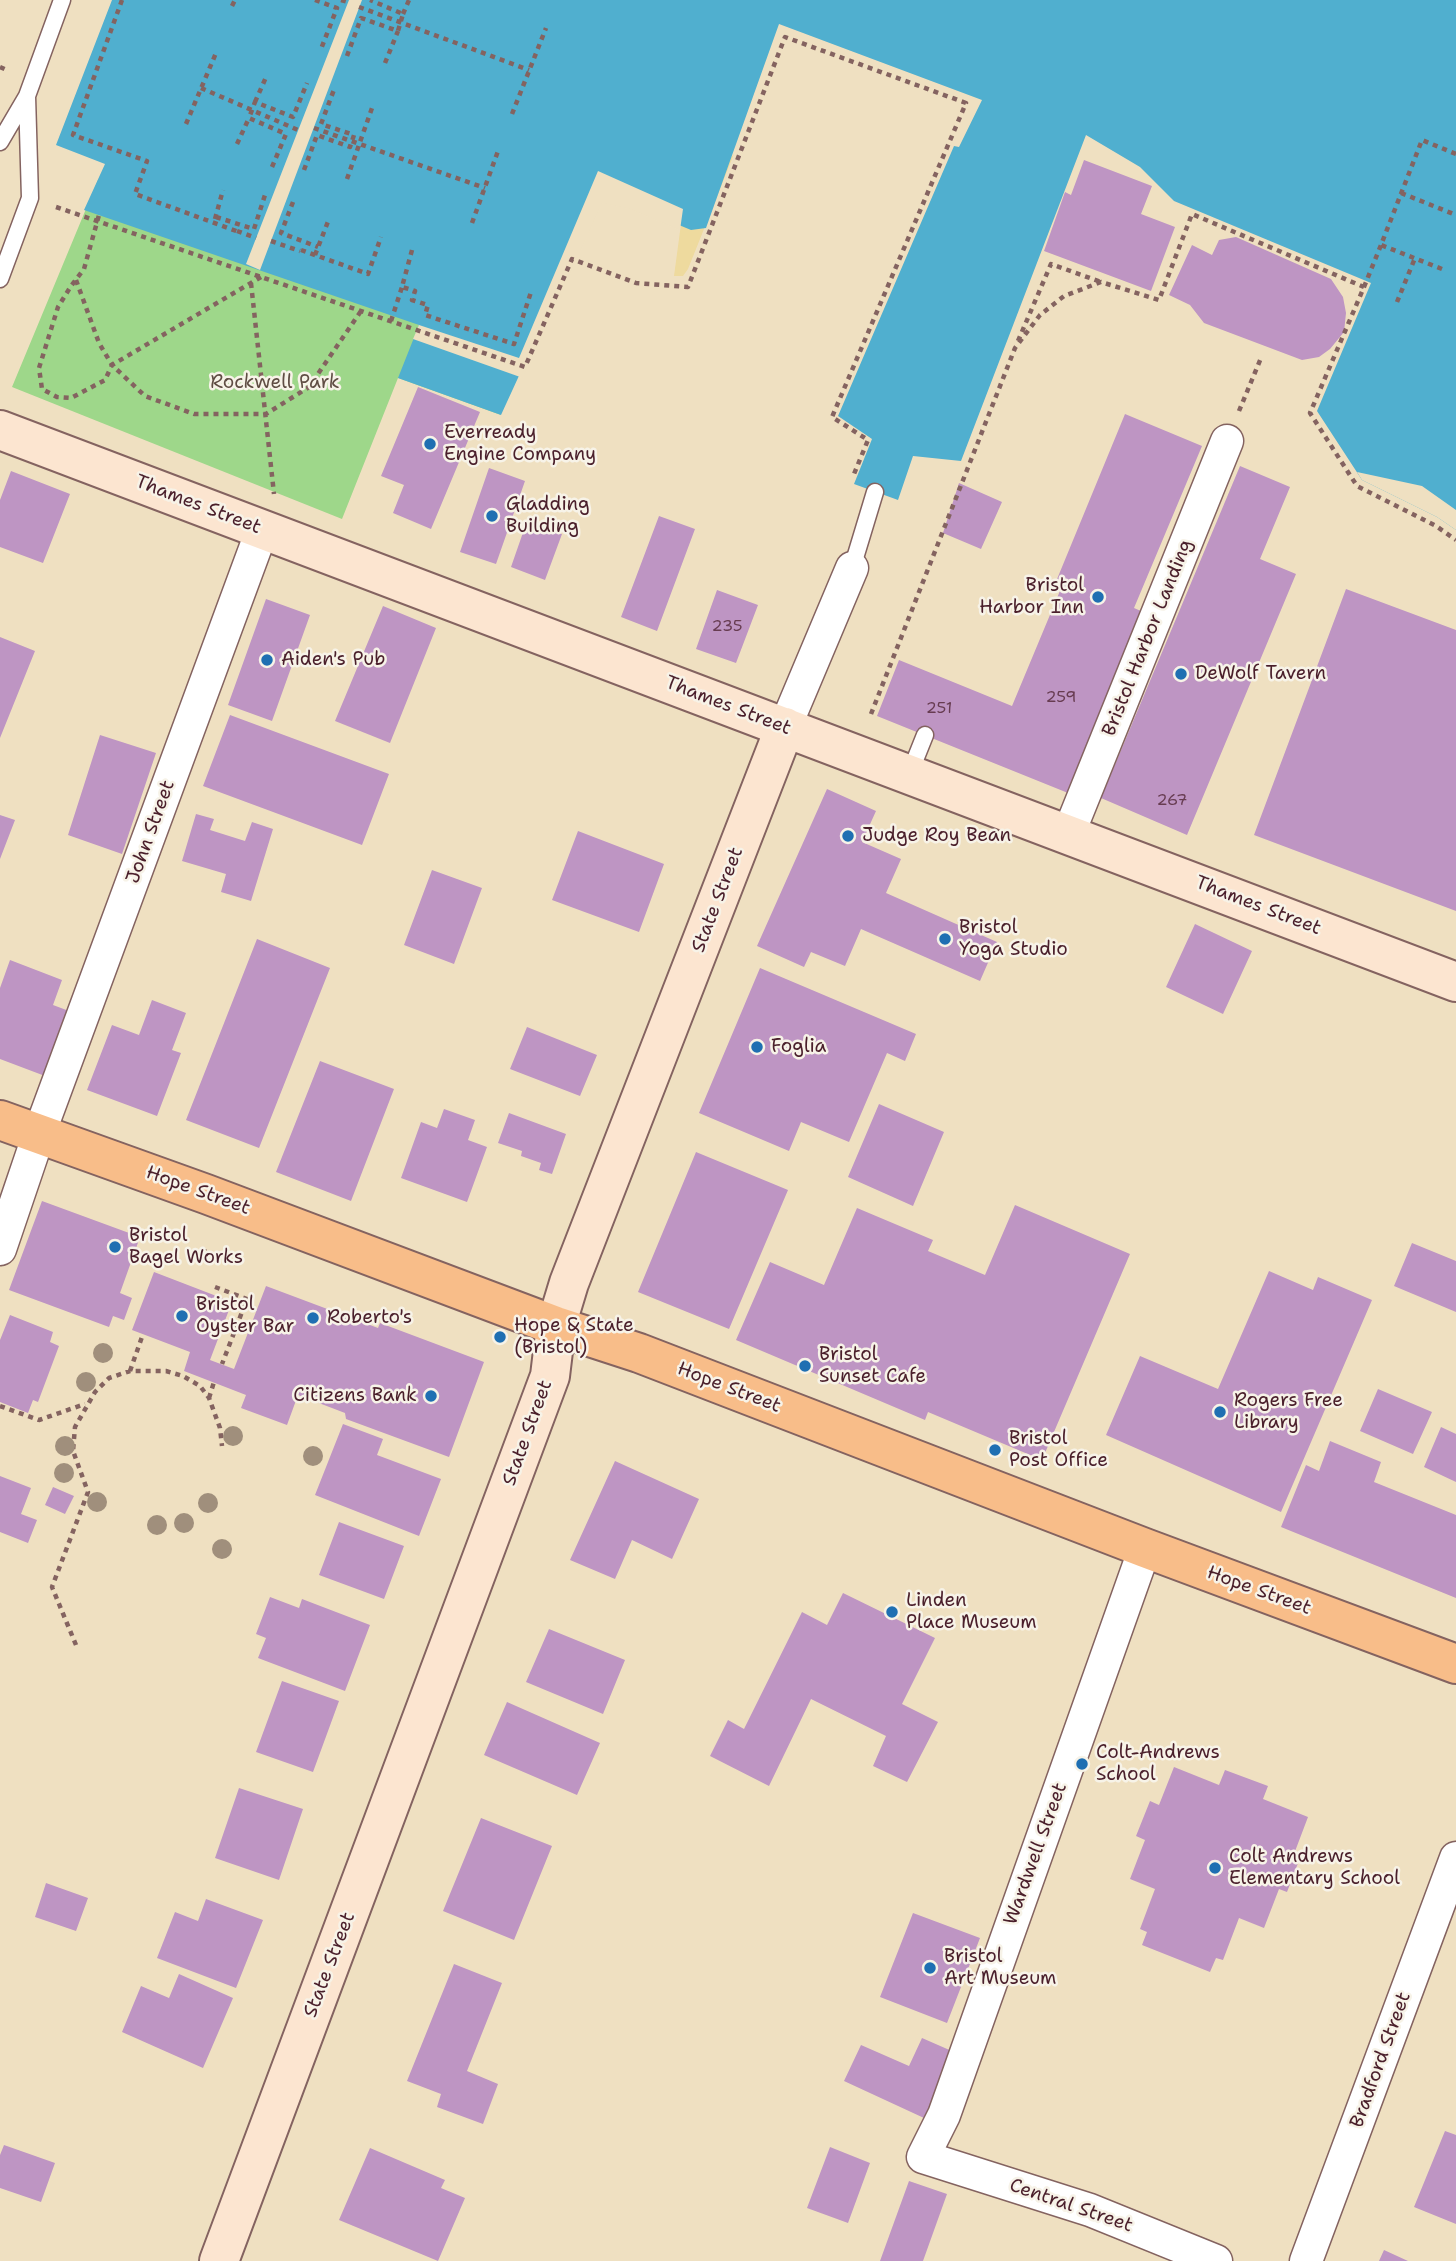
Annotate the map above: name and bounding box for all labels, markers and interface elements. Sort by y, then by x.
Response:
park label: Rockwell Park [210,372,340,394]
place label: Everready Engine Company [444,422,596,466]
marker: Everready Engine Company [422,436,438,452]
street label: Thames Street [132,471,264,539]
place label: Gladding Building [506,494,590,538]
marker: Gladding Building [484,508,500,524]
street label: Bristol Harbor Landing [1098,536,1198,740]
place label: Bristol Harbor Inn [979,575,1084,619]
marker: Bristol Harbor Inn [1090,589,1106,605]
house number: 235 [712,617,742,637]
place label: Aiden's Pub [281,649,385,671]
marker: Aiden's Pub [259,652,275,668]
place label: DeWolf Tavern [1195,663,1326,685]
marker: DeWolf Tavern [1173,666,1189,682]
street label: Thames Street [662,672,794,740]
house number: 259 [1045,688,1077,708]
house number: 251 [926,699,952,719]
street label: John Street [122,777,180,887]
house number: 267 [1156,791,1188,811]
place label: Judge Roy Bean [862,825,1011,847]
marker: Judge Roy Bean [840,828,856,844]
street label: State Street [688,844,748,956]
street label: Thames Street [1192,872,1324,940]
place label: Bristol Yoga Studio [959,917,1068,961]
marker: Bristol Yoga Studio [937,931,953,947]
place label: Foglia [771,1036,826,1058]
marker: Foglia [749,1039,765,1055]
street label: Hope Street [143,1162,253,1220]
place label: Bristol Bagel Works [129,1225,243,1269]
marker: Bristol Bagel Works [107,1239,123,1255]
place label: Bristol Oyster Bar [196,1294,295,1338]
place label: Roberto's [327,1307,412,1329]
marker: Bristol Oyster Bar [174,1308,190,1324]
marker: Roberto's [305,1310,321,1326]
place label: Hope & State (Bristol) [514,1315,634,1359]
marker: Hope & State (Bristol) [492,1329,508,1345]
place label: Bristol Sunset Cafe [819,1344,926,1388]
street label: Hope Street [674,1358,784,1418]
marker: Bristol Sunset Cafe [797,1358,813,1374]
street label: State Street [498,1377,558,1489]
place label: Citizens Bank [293,1385,417,1407]
marker: Citizens Bank [423,1388,439,1404]
place label: Rogers Free Library [1234,1390,1343,1434]
marker: Rogers Free Library [1212,1404,1228,1420]
place label: Bristol Post Office [1009,1428,1108,1472]
marker: Bristol Post Office [987,1442,1003,1458]
street label: Hope Street [1204,1562,1314,1620]
place label: Linden Place Museum [906,1590,1037,1634]
marker: Linden Place Museum [884,1604,900,1620]
place label: Colt-Andrews School [1096,1742,1220,1786]
marker: Colt-Andrews School [1074,1756,1090,1772]
street label: Wardwell Street [1000,1780,1072,1928]
place label: Colt Andrews Elementary School [1229,1846,1400,1890]
marker: Colt Andrews Elementary School [1207,1860,1223,1876]
street label: State Street [300,1909,360,2021]
place label: Bristol Art Museum [944,1946,1056,1990]
marker: Bristol Art Museum [922,1960,938,1976]
street label: Bradford Street [1346,1989,1416,2131]
street label: Central Street [1006,2174,1136,2238]

